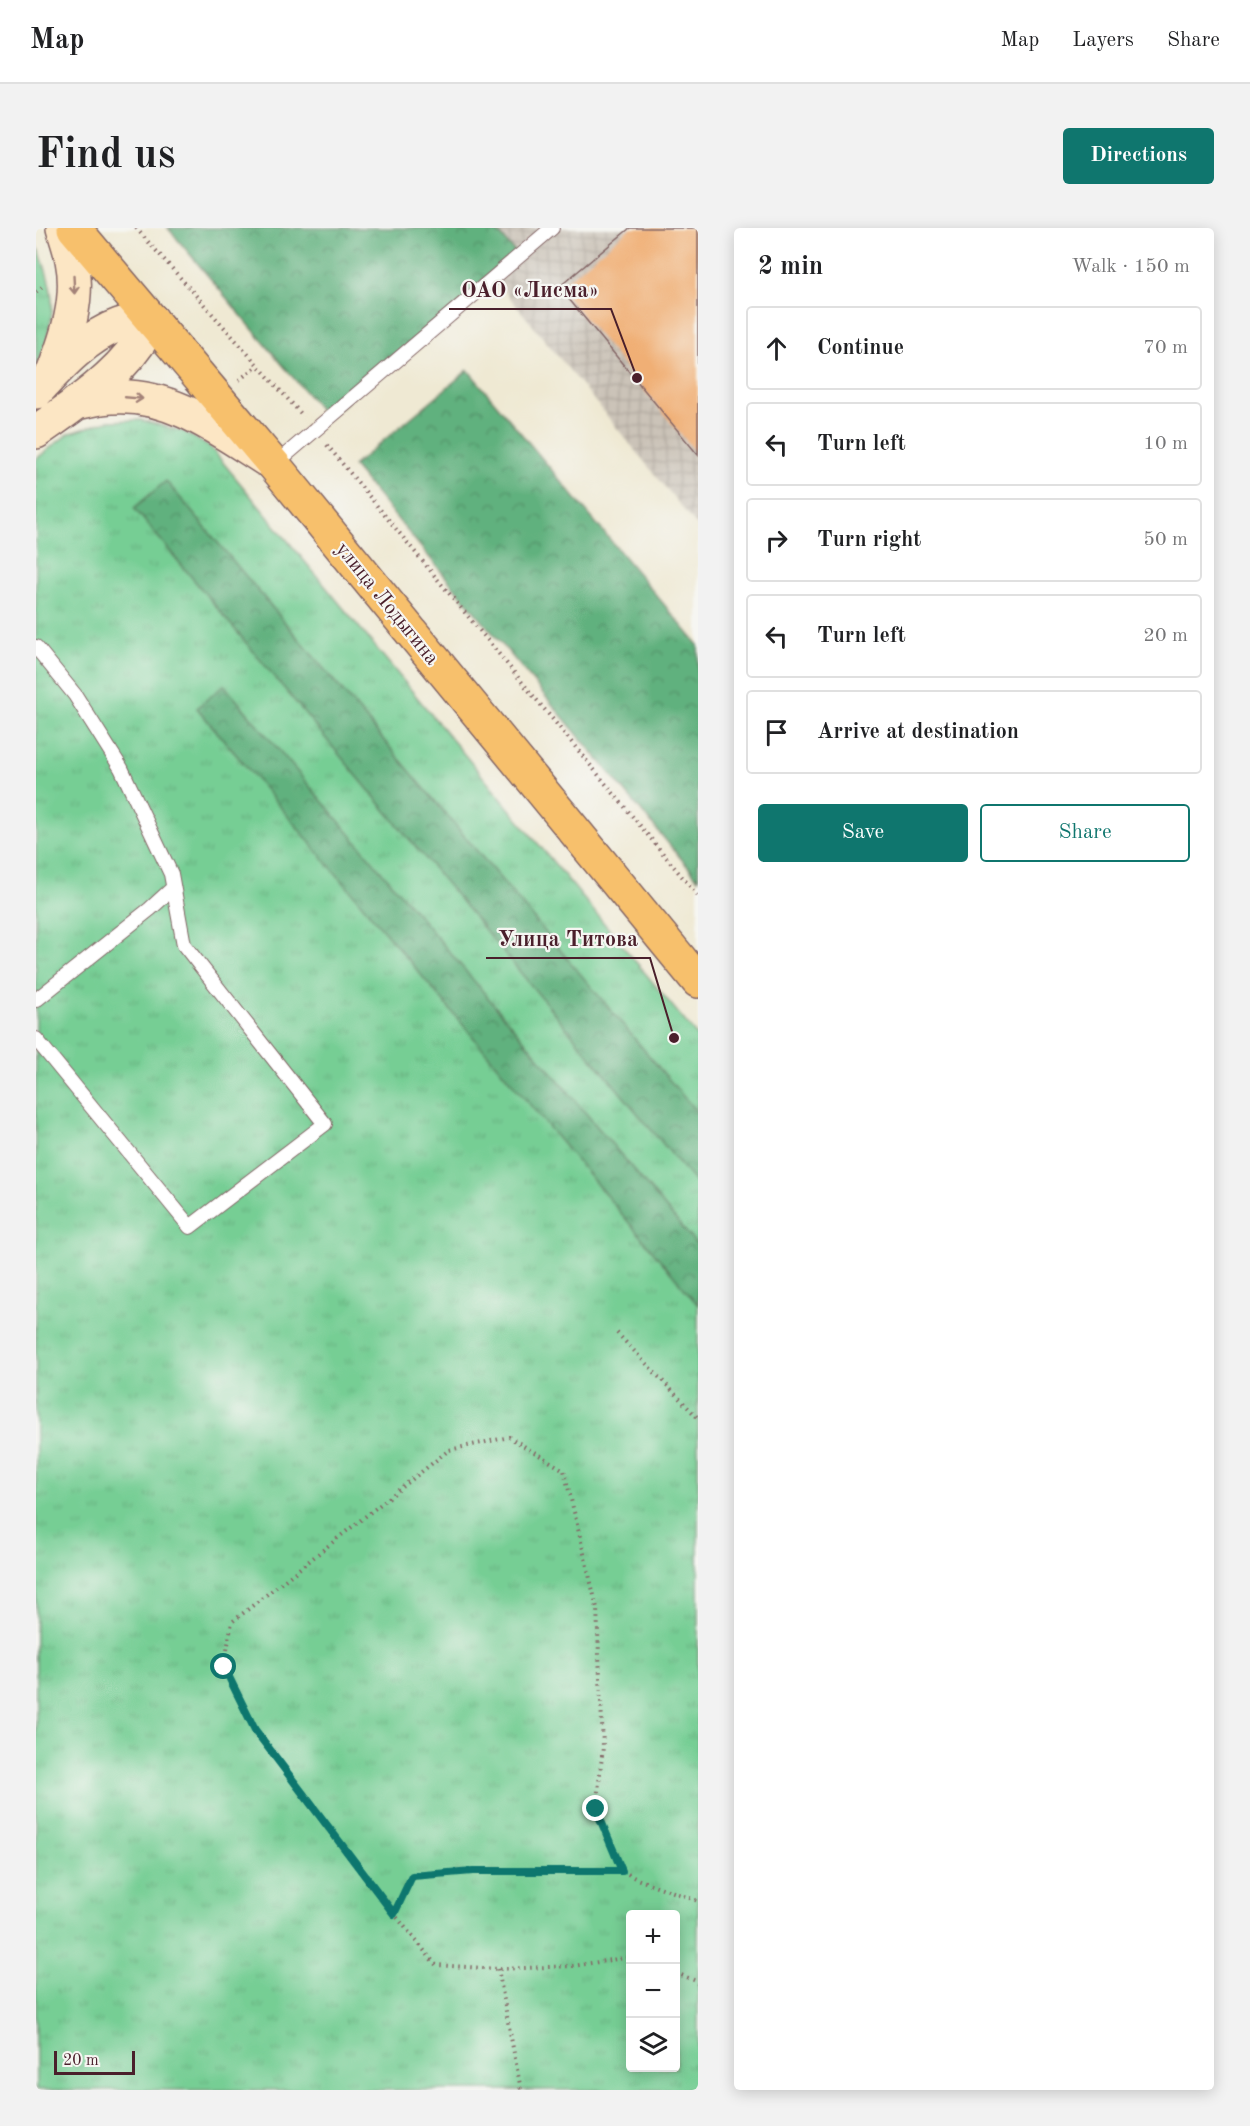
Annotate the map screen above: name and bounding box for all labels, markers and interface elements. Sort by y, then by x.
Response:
text: Map [30,27,84,55]
text: Map [1000,30,1039,51]
text: Layers [1072,30,1134,51]
text: Share [1167,30,1220,51]
button: Directions [1063,128,1214,184]
text: Find us [36,135,175,177]
text: 2 min [758,254,823,280]
text: Walk · 150 m [1071,257,1190,277]
callout: ОАО «Лисма» [449,269,611,309]
one-way arrow [68,275,79,295]
text: ОАО «Лисма» [461,280,599,302]
icon: ahead [760,332,793,365]
text: Continue [817,337,904,359]
text: 70 m [1143,338,1188,358]
one-way arrow [124,393,144,404]
icon: left [760,428,793,461]
text: Turn left [817,433,906,455]
text: 10 m [1143,434,1188,454]
icon: right [760,524,793,557]
text: Turn right [817,529,921,551]
text: 50 m [1143,530,1188,550]
street label: улица Лодыгина [331,539,443,669]
icon: left [760,620,793,653]
text: Turn left [817,625,906,647]
text: 20 m [1143,626,1188,646]
icon: arrive [760,716,793,749]
text: Arrive at destination [817,721,1019,743]
button: Save [758,804,968,862]
button: Share [980,804,1190,862]
callout: Улица Титова [486,918,650,958]
text: Улица Титова [498,929,638,951]
route start [210,1653,236,1679]
route end [582,1795,608,1821]
map controls [626,1910,680,2072]
button: + [626,1910,680,1964]
button: − [626,1964,680,2018]
button: layers [626,2018,680,2072]
scale bar [54,2048,135,2076]
text: 20 m [63,2053,99,2069]

